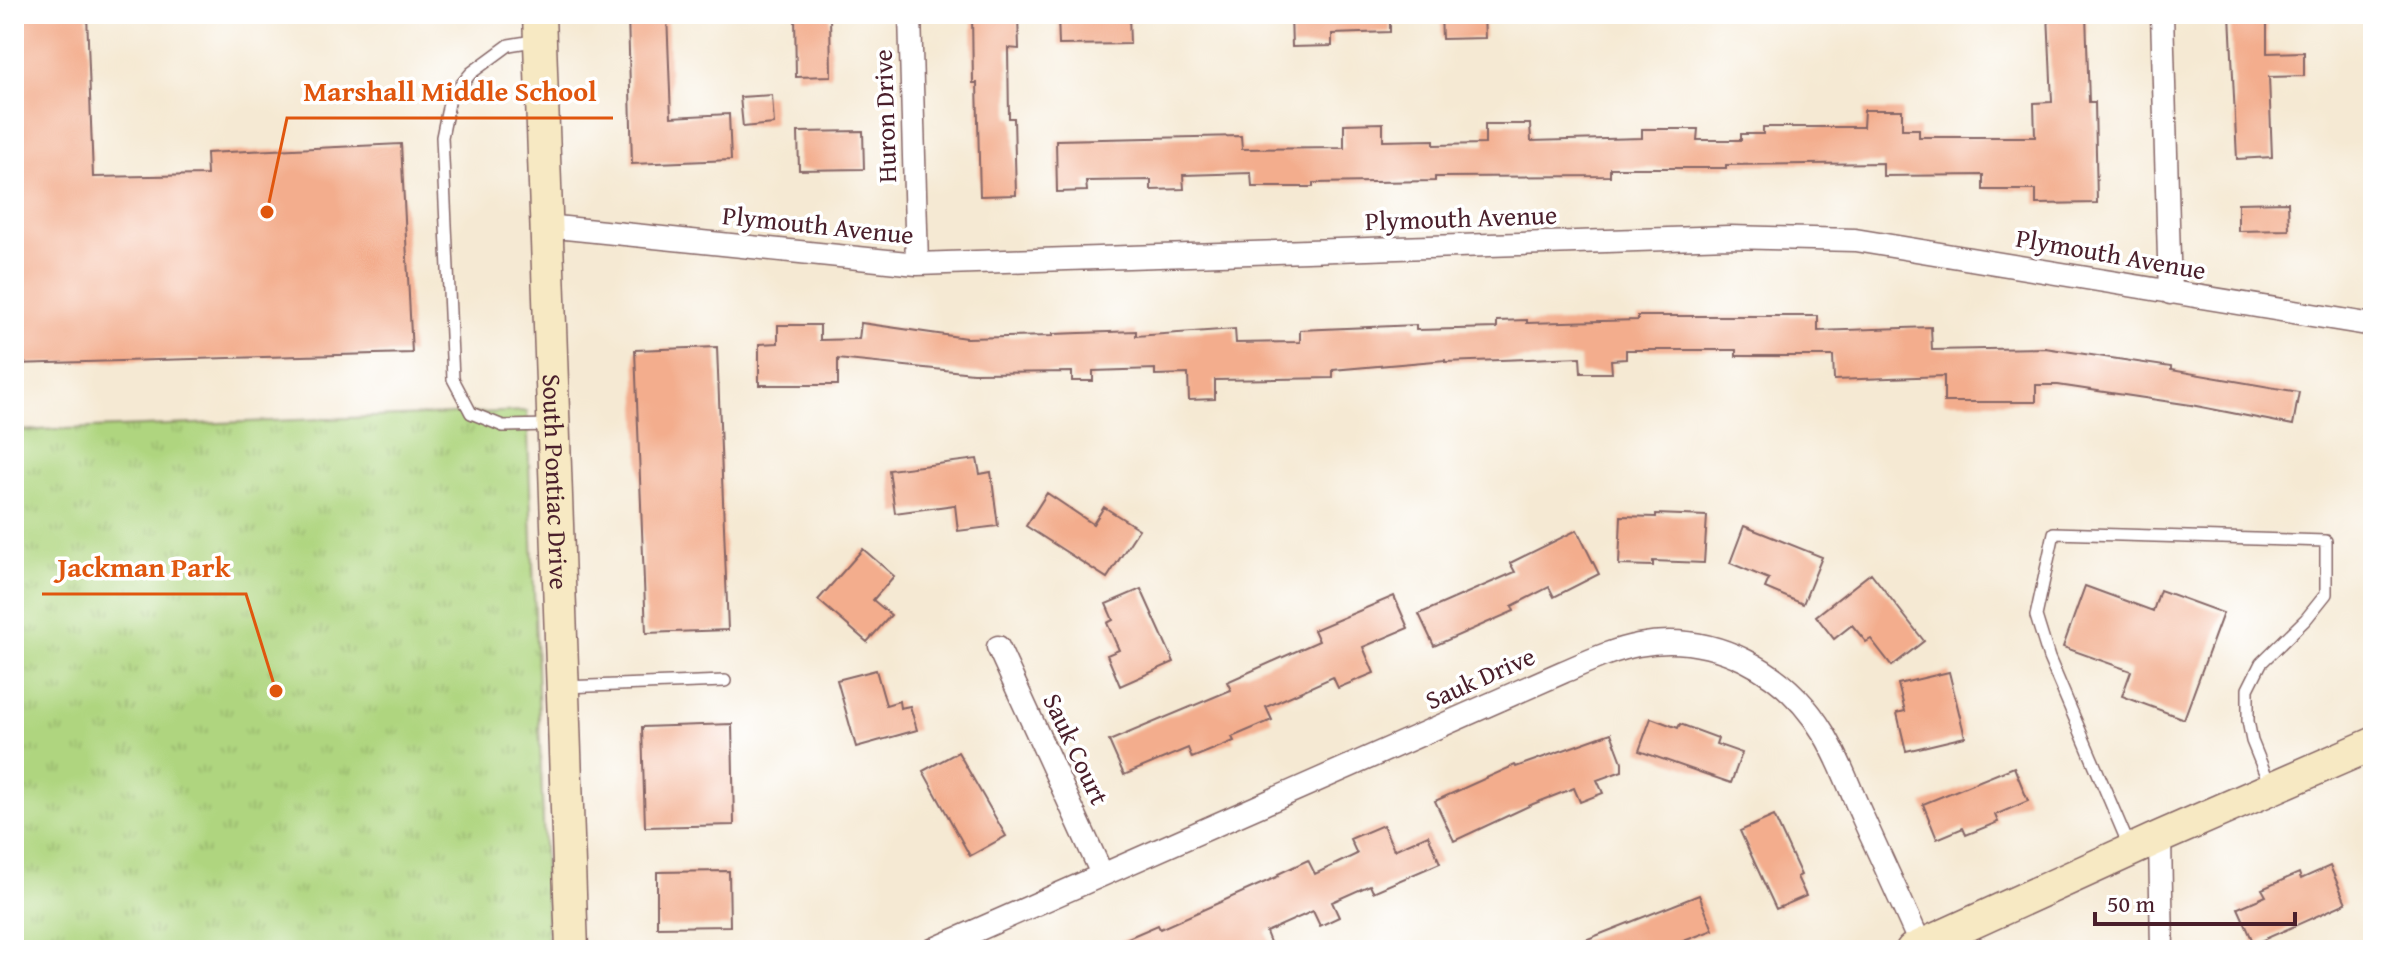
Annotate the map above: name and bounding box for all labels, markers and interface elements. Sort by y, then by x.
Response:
street label: Huron Drive [863,49,906,183]
callout: Marshall Middle School [287,66,613,118]
text: Marshall Middle School [303,70,597,111]
street label: Plymouth Avenue [720,195,916,254]
street label: Plymouth Avenue [1364,195,1558,240]
street label: Plymouth Avenue [2013,218,2209,289]
street label: South Pontiac Drive [533,373,579,590]
callout: Jackman Park [42,542,246,594]
text: Jackman Park [54,546,232,587]
street label: Sauk Drive [1419,636,1541,719]
street label: Sauk Court [1034,686,1119,811]
scale bar [2095,876,2295,926]
text: 50 m [2107,886,2155,921]

